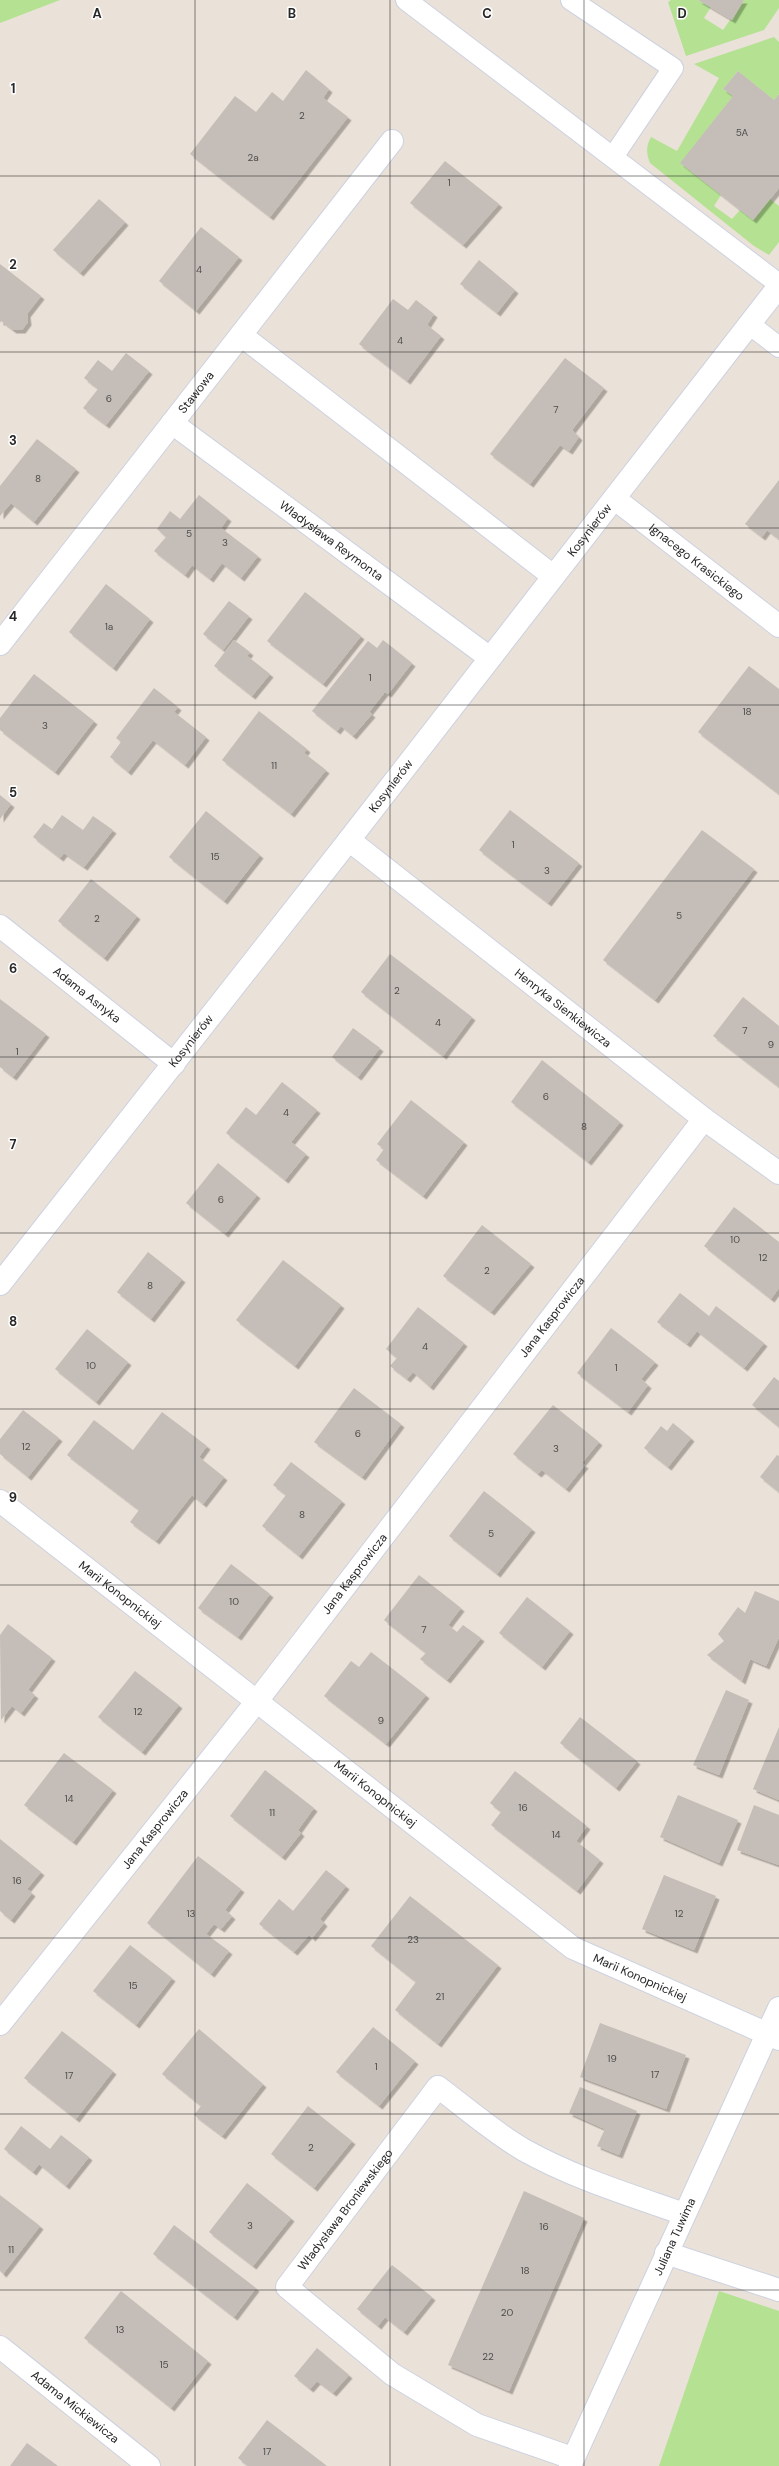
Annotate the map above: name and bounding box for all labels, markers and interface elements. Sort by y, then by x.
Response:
text: A [92,5,102,22]
text: B [288,5,296,22]
text: C [482,5,492,22]
text: D [677,5,687,22]
text: 1 [11,80,15,97]
house number: 2 [299,109,305,122]
house number: 5A [736,126,749,139]
house number: 2a [247,151,259,164]
house number: 1 [447,176,451,189]
text: 2 [9,256,17,273]
house number: 4 [196,263,202,276]
house number: 4 [397,334,403,347]
street label: Stawowa [175,368,218,417]
house number: 6 [106,392,112,405]
house number: 7 [553,403,559,416]
text: 3 [9,432,17,449]
house number: 8 [35,472,41,485]
street label: Władysława Reymonta [276,497,386,584]
street label: Kosynierów [564,500,615,560]
street label: Ignacego Krasickiego [645,520,747,604]
house number: 5 [186,527,192,540]
house number: 3 [222,536,228,549]
text: 4 [9,608,17,625]
house number: 1a [105,620,113,633]
house number: 1 [368,671,372,684]
house number: 18 [742,705,752,718]
house number: 3 [42,719,48,732]
street label: Kosynierów [365,756,417,816]
house number: 11 [271,759,277,772]
text: 5 [9,784,17,801]
house number: 1 [511,838,515,851]
house number: 15 [210,850,220,863]
house number: 3 [544,864,550,877]
house number: 5 [676,909,682,922]
house number: 2 [94,912,100,925]
text: 6 [9,960,17,977]
street label: Adama Asnyka [50,963,124,1027]
street label: Henryka Sienkiewicza [511,965,615,1051]
house number: 2 [394,984,400,997]
street label: Kosynierów [165,1011,217,1071]
house number: 4 [435,1016,441,1029]
house number: 7 [742,1024,748,1037]
house number: 9 [768,1038,774,1051]
house number: 1 [15,1045,19,1058]
house number: 6 [543,1090,549,1103]
house number: 4 [283,1106,289,1119]
house number: 8 [581,1120,587,1133]
text: 7 [10,1136,17,1153]
house number: 6 [218,1193,224,1206]
house number: 10 [730,1233,740,1246]
house number: 12 [759,1251,768,1264]
house number: 2 [484,1264,490,1277]
street label: Jana Kasprowicza [516,1273,588,1361]
house number: 8 [147,1279,153,1292]
text: 8 [9,1313,17,1330]
house number: 4 [422,1340,428,1353]
house number: 10 [86,1359,96,1372]
house number: 1 [614,1361,618,1374]
house number: 6 [355,1427,361,1440]
house number: 12 [22,1440,31,1453]
house number: 3 [553,1442,559,1455]
text: 9 [9,1489,17,1506]
house number: 8 [299,1508,305,1521]
house number: 5 [488,1527,494,1540]
street label: Jana Kasprowicza [318,1530,391,1618]
street label: Marii Konopnickiej [75,1557,165,1632]
house number: 10 [229,1595,239,1608]
house number: 7 [421,1623,427,1636]
house number: 12 [134,1705,143,1718]
house number: 9 [378,1714,384,1727]
street label: Marii Konopnickiej [331,1757,420,1831]
street label: Jana Kasprowicza [118,1786,192,1873]
house number: 14 [64,1792,74,1805]
house number: 16 [518,1801,528,1814]
house number: 11 [269,1806,275,1819]
house number: 14 [551,1828,561,1841]
house number: 16 [12,1874,22,1887]
house number: 13 [186,1907,196,1920]
house number: 12 [675,1907,684,1920]
house number: 23 [407,1933,419,1946]
street label: Marii Konopnickiej [591,1950,689,2005]
house number: 15 [128,1979,138,1992]
house number: 21 [436,1990,444,2003]
house number: 19 [607,2052,617,2065]
house number: 1 [374,2060,378,2073]
house number: 17 [651,2068,659,2081]
house number: 17 [65,2069,73,2082]
house number: 2 [308,2141,314,2154]
street label: Władysława Broniewskiego [294,2145,397,2274]
street label: Juliana Tuwima [650,2195,699,2278]
house number: 3 [247,2219,253,2232]
house number: 16 [539,2220,549,2233]
house number: 11 [8,2243,14,2256]
house number: 18 [520,2264,530,2277]
house number: 20 [501,2306,513,2319]
house number: 13 [115,2323,125,2336]
house number: 22 [482,2350,494,2363]
house number: 15 [159,2358,169,2371]
street label: Adama Mickiewicza [28,2367,122,2447]
house number: 17 [263,2445,271,2458]

